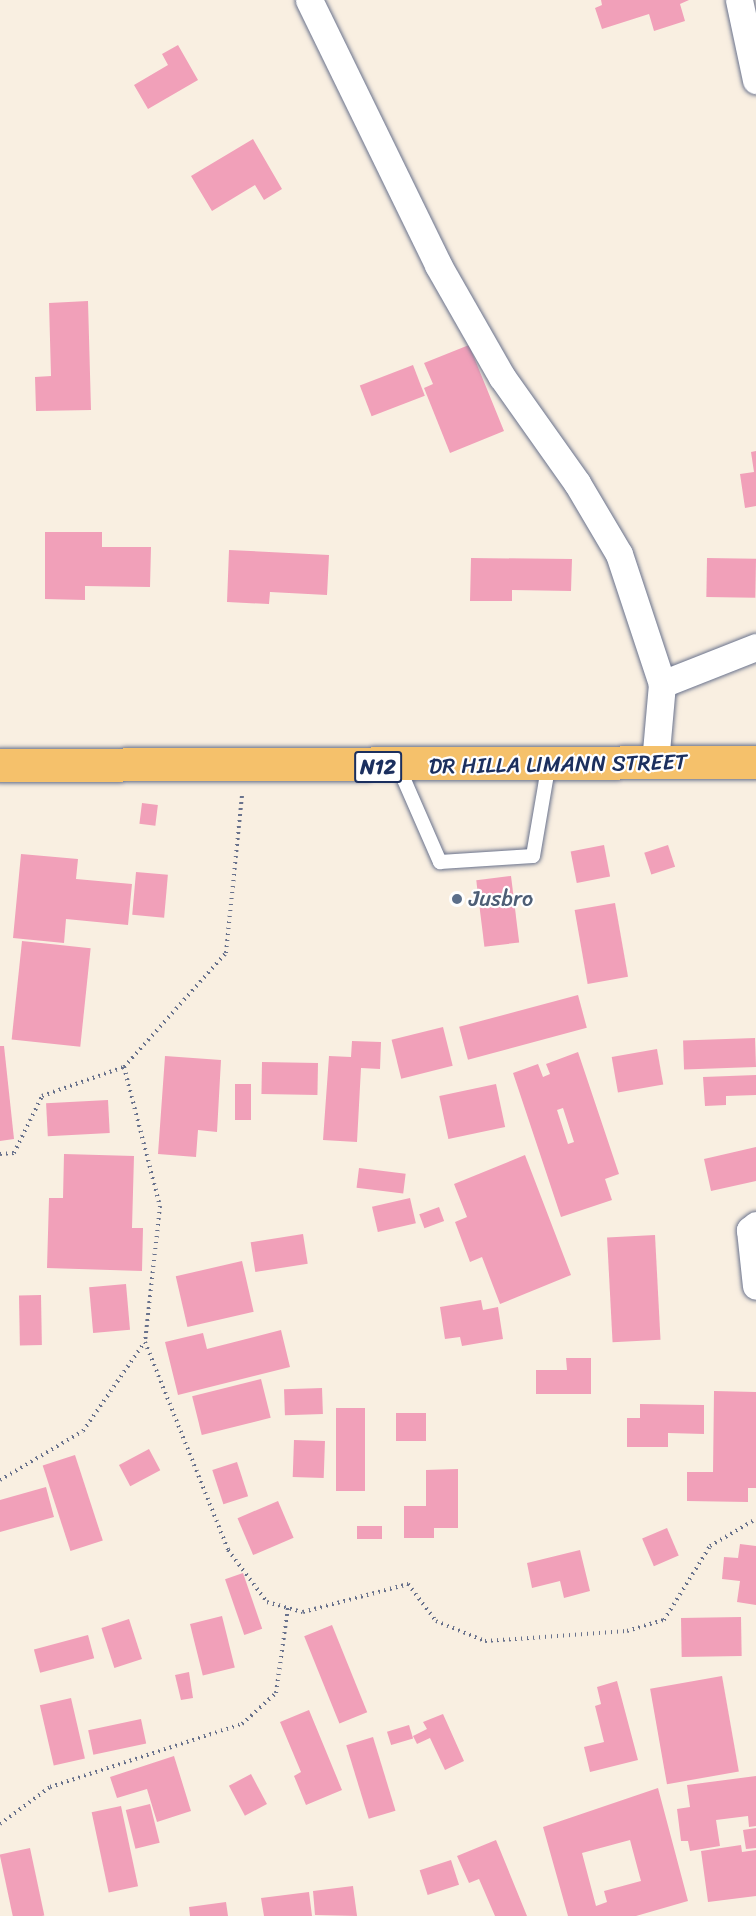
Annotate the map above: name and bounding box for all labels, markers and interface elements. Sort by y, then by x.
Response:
road number: N12 [354,749,402,785]
street label: DR HILLA LIMANN STREET [428,749,688,779]
place label: Jusbro [469,886,533,912]
marker: Jusbro [450,892,464,906]

